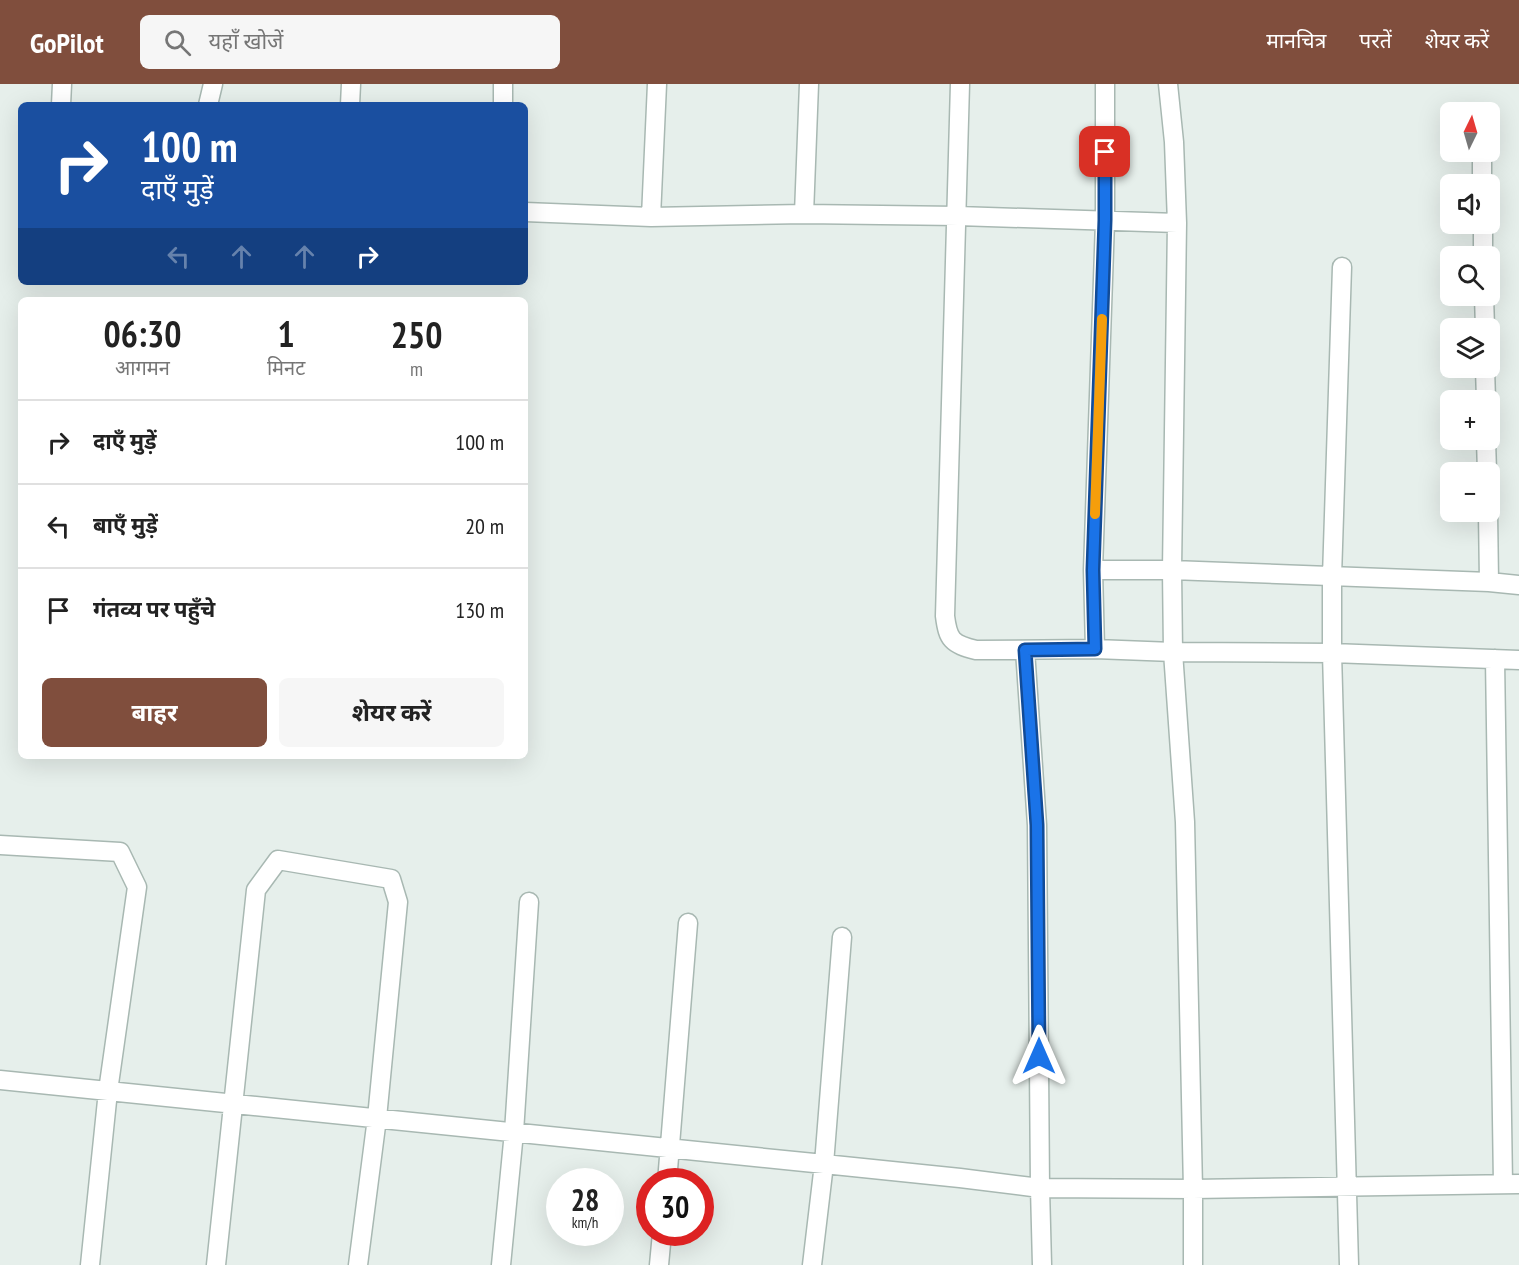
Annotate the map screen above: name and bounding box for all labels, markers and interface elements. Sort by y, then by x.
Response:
search box [140,15,560,69]
text: GoPilot [30,24,104,61]
icon: search [161,26,194,59]
text: यहाँ खोजें [209,27,283,55]
text: मानचित्र [1266,27,1326,54]
text: परतें [1359,27,1392,54]
text: शेयर करें [1425,27,1489,54]
north arrow [1440,102,1500,162]
map controls [1440,102,1500,522]
text: 100 m [141,119,238,174]
icon: right [42,126,120,204]
pin [1079,126,1130,177]
icon: arrive [1088,135,1121,168]
text: दाएँ मुड़ें [141,172,214,206]
button: sound [1440,174,1500,234]
icon: left [162,240,195,273]
icon: ahead [225,240,258,273]
icon: ahead [288,240,321,273]
icon: right [351,240,384,273]
button: search [1440,246,1500,306]
text: 06:30 [104,310,181,357]
text: 1 [277,310,295,357]
text: 250 [391,311,442,358]
button: layers [1440,318,1500,378]
text: आगमन [115,355,170,381]
text: मिनट [267,355,305,381]
text: m [410,356,423,382]
button: + [1440,390,1500,450]
icon: right [42,426,75,459]
text: दाएँ मुड़ें [93,427,157,455]
text: 100 m [455,428,504,456]
button: − [1440,462,1500,522]
icon: left [42,510,75,543]
text: बाएँ मुड़ें [93,511,158,539]
text: 20 m [465,512,504,540]
icon: arrive [42,594,75,627]
text: गंतव्य पर पहुँचे [93,595,215,623]
text: 130 m [455,596,504,624]
button: बाहर [42,678,267,747]
button: शेयर करें [279,678,504,747]
position arrow [1007,1024,1071,1088]
speed limit sign: 30 [636,1168,714,1246]
text: 28 [571,1180,599,1219]
text: km/h [572,1213,598,1232]

